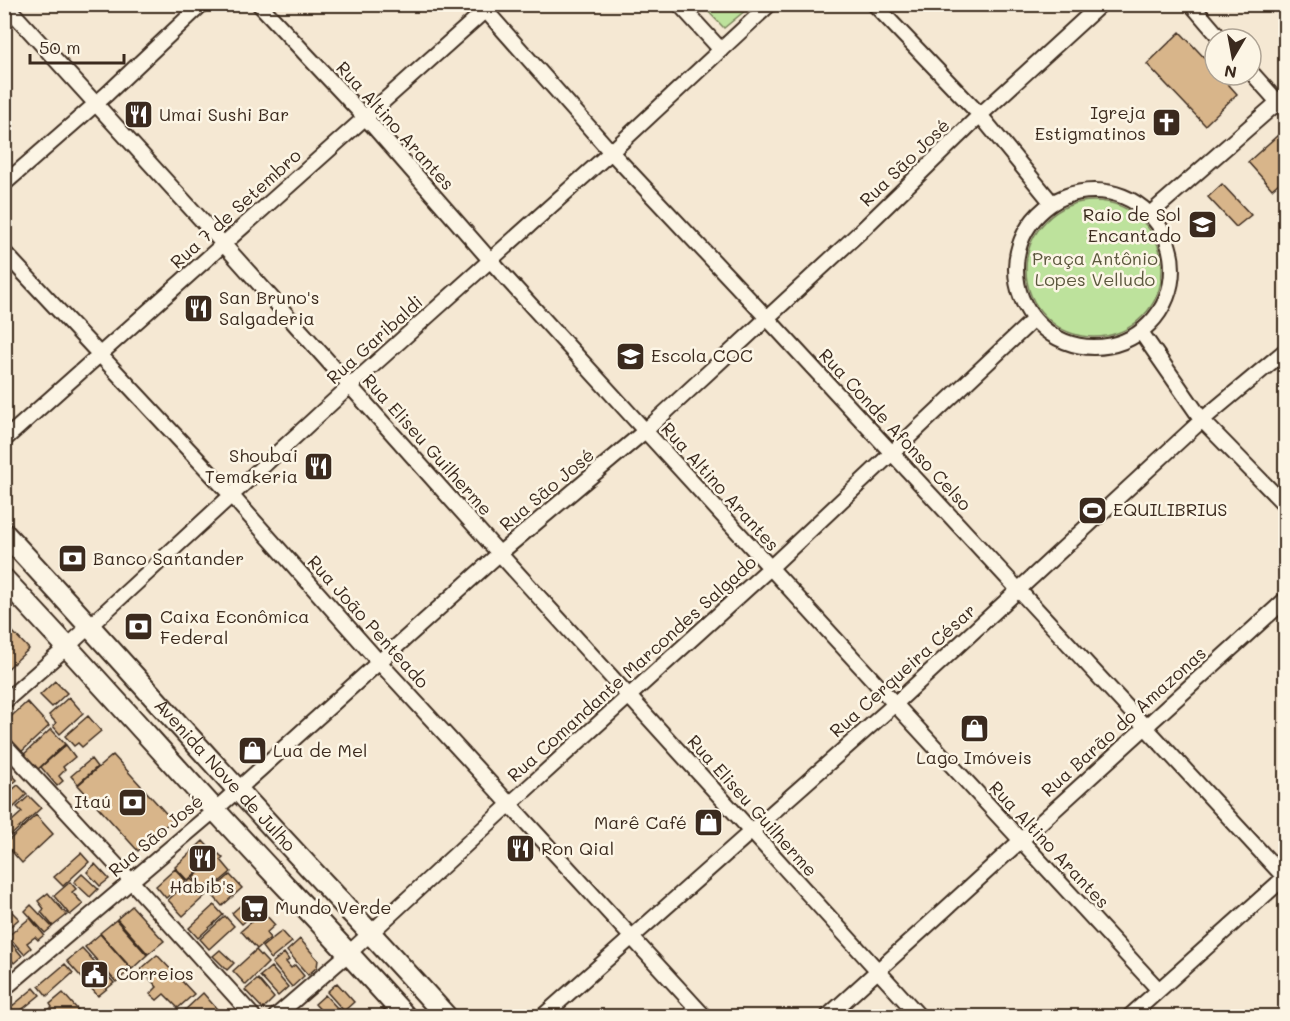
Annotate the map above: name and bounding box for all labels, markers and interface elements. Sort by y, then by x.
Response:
scale bar [30,27,124,65]
north arrow [1203,27,1263,87]
text: 50 m [39,35,81,59]
street label: Rua Altino Arantes [331,56,460,195]
text: N [1222,61,1238,84]
restaurant icon: Umai Sushi Bar [122,99,154,131]
place label: Igreja Estigmatinos [1035,100,1146,145]
place label: Umai Sushi Bar [159,102,289,126]
church icon: Igreja Estigmatinos [1151,107,1183,139]
street label: Rua São José [854,113,955,211]
street label: Rua 7 de Setembro [165,143,306,273]
place label: Raio de Sol Encantado [1083,202,1181,247]
school or university icon: Raio de Sol Encantado [1186,209,1218,241]
park label: Praça Antônio Lopes Velludo [1032,246,1158,291]
place label: San Bruno's Salgaderia [219,285,320,330]
street label: Rua Garibaldi [321,290,428,389]
restaurant icon: San Bruno's Salgaderia [182,292,214,324]
school or university icon: Escola COC [614,340,646,372]
place label: Escola COC [651,343,753,367]
street label: Rua Conde Afonso Celso [814,343,977,516]
street label: Rua Eliseu Guilherme [358,368,498,520]
street label: Rua Altino Arantes [656,417,785,556]
place label: Shoubai Temakeria [205,443,298,488]
street label: Rua São José [494,443,599,536]
restaurant icon: Shoubai Temakeria [303,450,335,482]
sports icon: EQUILIBRIUS [1076,494,1108,526]
place label: EQUILIBRIUS [1113,497,1227,521]
bank icon: Banco Santander [56,543,88,575]
place label: Banco Santander [93,546,244,570]
street label: Rua João Penteado [303,550,435,693]
street label: Rua Comandante Marcondes Salgado [502,550,761,787]
street label: Rua Cerqueira César [824,598,981,742]
place label: Caixa Econômica Federal [160,604,310,649]
bank icon: Caixa Econômica Federal [123,611,155,643]
street label: Rua Barão do Amazonas [1036,641,1211,802]
street label: Avenida Nove de Julho [150,693,302,857]
shop icon: Lago Imóveis [958,713,990,745]
street label: Rua Eliseu Guilherme [683,729,823,881]
shop icon: Lua de Mel [236,735,268,767]
place label: Lua de Mel [273,738,368,762]
place label: Lago Imóveis [916,745,1032,769]
street label: Rua Altino Arantes [984,776,1115,913]
bank icon: Itaú [116,786,148,818]
place label: Itaú [74,789,111,813]
street label: Rua São José [103,789,208,882]
shop icon: Marê Café [692,807,724,839]
place label: Marê Café [594,810,687,834]
restaurant icon: Ron Qial [504,833,536,865]
place label: Ron Qial [541,836,614,860]
restaurant icon: Habib's [186,842,218,874]
place label: Habib's [169,874,235,898]
supermarket icon: Mundo Verde [238,892,270,924]
place label: Mundo Verde [275,895,391,919]
public building icon: Correios [79,958,111,990]
place label: Correios [116,961,194,985]

